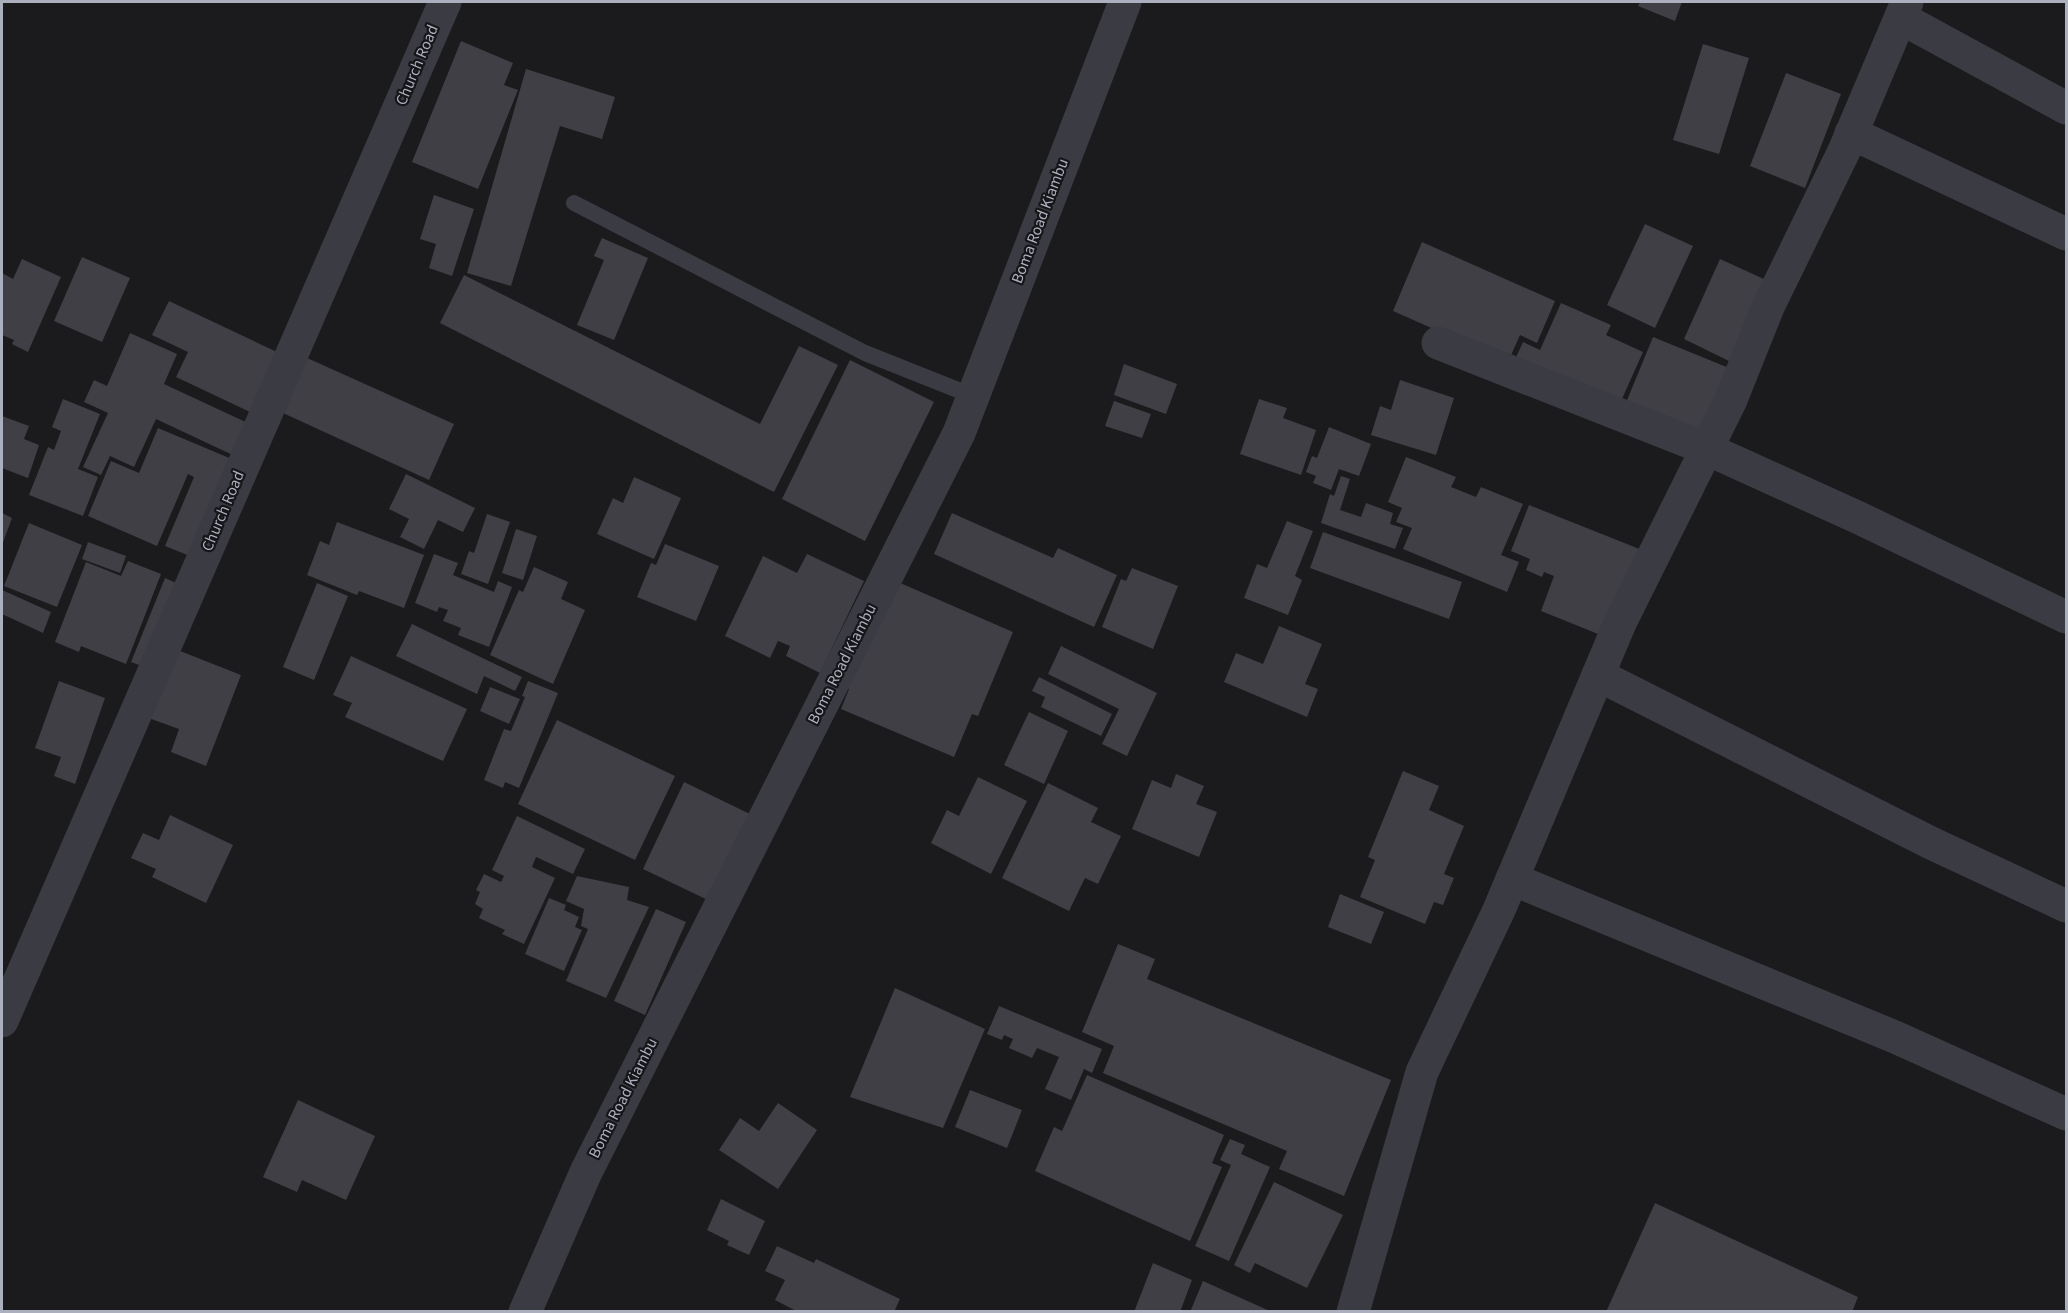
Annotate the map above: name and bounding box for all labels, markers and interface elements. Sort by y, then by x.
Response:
street label: Church Road [390,21,444,109]
street label: Boma Road Kiambu [1006,155,1074,287]
street label: Church Road [196,467,250,555]
street label: Boma Road Kiambu [802,600,882,728]
street label: Boma Road Kiambu [583,1034,663,1162]

